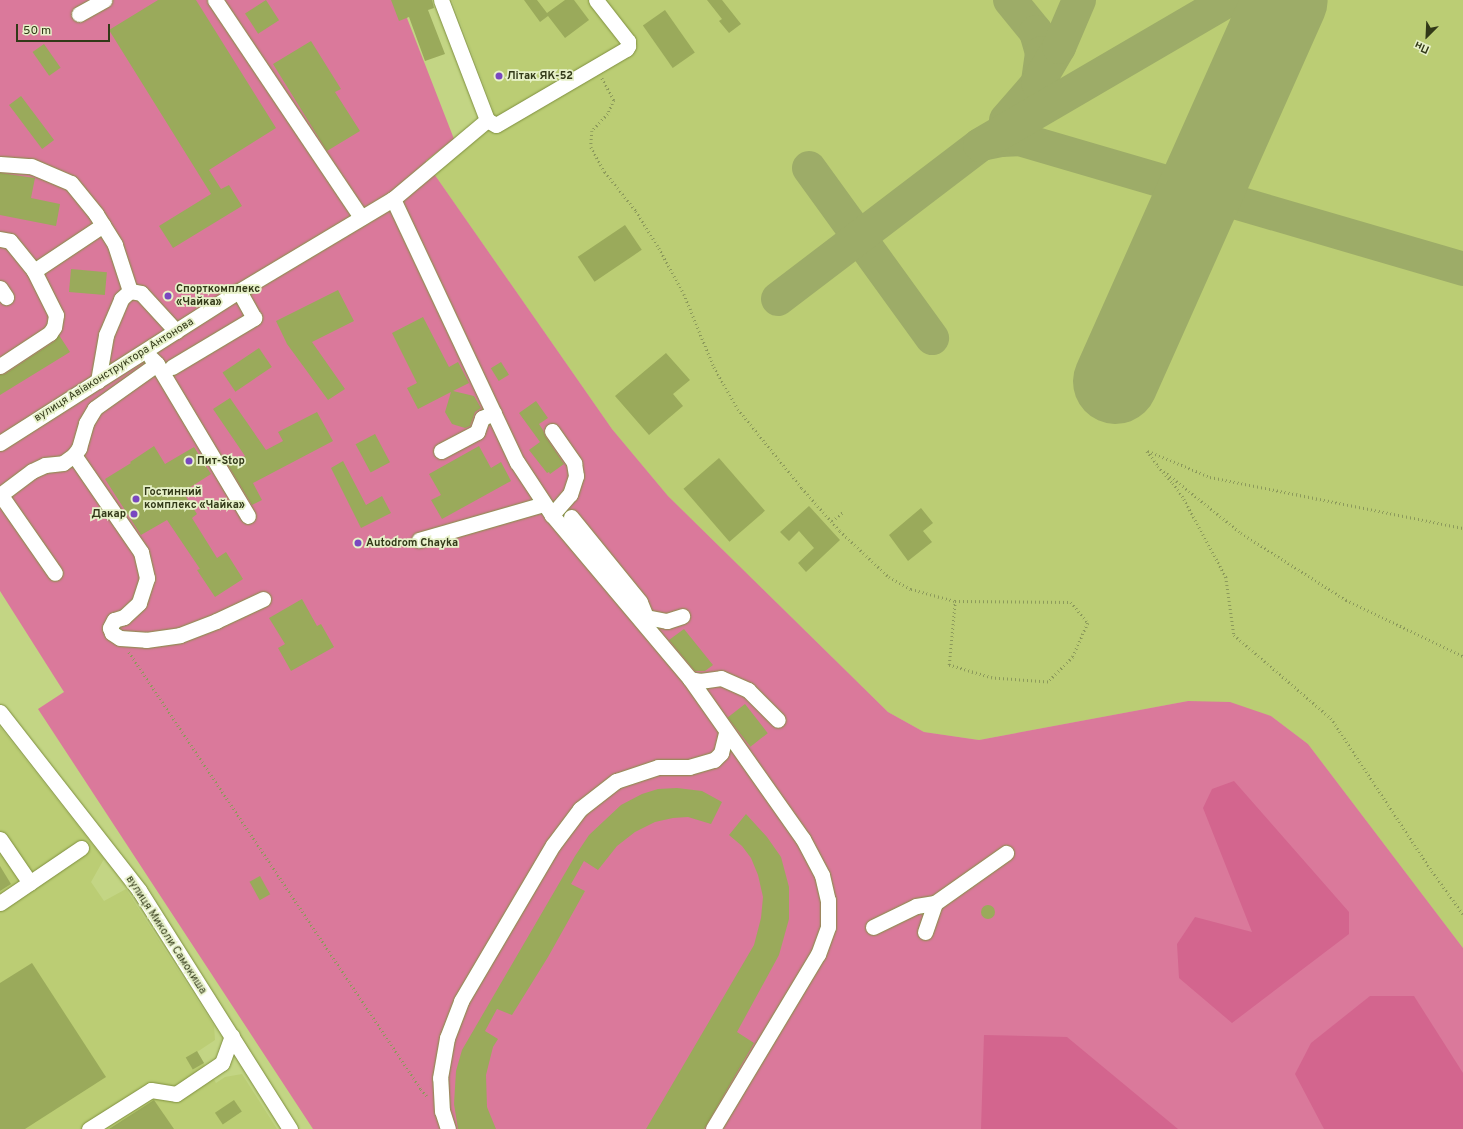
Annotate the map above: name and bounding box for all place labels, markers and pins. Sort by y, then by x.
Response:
place label: Літак ЯК-52 [507,69,573,83]
marker: Літак ЯК-52 [494,71,504,81]
place label: Спорткомплекс «Чайка» [176,283,260,309]
marker: Спорткомплекс «Чайка» [163,291,173,301]
place label: Пит-Stop [197,454,245,468]
marker: Пит-Stop [184,456,194,466]
place label: Гостинний комплекс «Чайка» [144,486,245,512]
marker: Гостинний комплекс «Чайка» [131,494,141,504]
place label: Дакар [91,507,126,521]
marker: Дакар [129,509,139,519]
place label: Autodrom Chayka [366,536,458,550]
marker: Autodrom Chayka [353,538,363,548]

